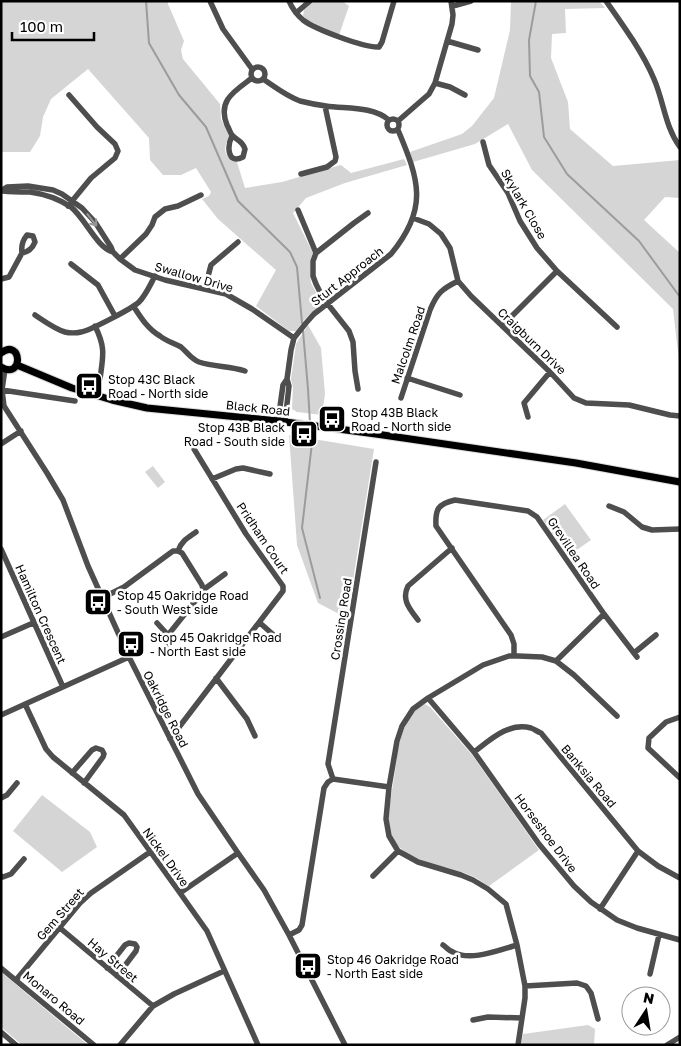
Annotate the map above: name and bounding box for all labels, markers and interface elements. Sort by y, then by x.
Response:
scale bar [12,10,95,42]
text: 100 m [20,17,63,35]
street label: Skylark Close [498,166,550,242]
one-way arrow [86,213,97,226]
street label: Sturt Approach [308,243,386,309]
street label: Swallow Drive [153,259,235,295]
street label: Malcolm Road [388,304,428,386]
street label: Craigburn Drive [495,305,569,378]
bus stop icon: Stop 43C Black Road - North side [74,371,104,401]
place label: Stop 43C Black Road - North side [108,372,208,401]
street label: Black Road [225,397,291,419]
bus stop icon: Stop 43B Black Road - North side [317,404,347,434]
place label: Stop 43B Black Road - North side [351,405,451,434]
bus stop icon: Stop 43B Black Road - South side [289,419,319,449]
place label: Stop 43B Black Road - South side [184,420,285,449]
street label: Pridham Court [234,499,293,577]
street label: Grevillea Road [544,514,604,592]
street label: Hamilton Crescent [12,562,70,666]
street label: Crossing Road [327,577,355,661]
bus stop icon: Stop 45 Oakridge Road - South West side [83,587,113,617]
place label: Stop 45 Oakridge Road - South West side [117,588,249,617]
bus stop icon: Stop 45 Oakridge Road - North East side [116,629,146,659]
place label: Stop 45 Oakridge Road - North East side [150,630,282,659]
street label: Oakridge Road [140,668,192,750]
street label: Banksia Road [558,741,620,811]
street label: Horseshoe Drive [511,791,581,875]
street label: Nickel Drive [140,825,192,889]
street label: Gem Street [33,885,87,943]
street label: Hay Street [85,935,141,985]
bus stop icon: Stop 46 Oakridge Road - North East side [293,951,323,981]
place label: Stop 46 Oakridge Road - North East side [327,952,459,981]
street label: Monaro Road [20,968,88,1028]
north arrow [621,986,671,1036]
text: N [642,988,656,1007]

